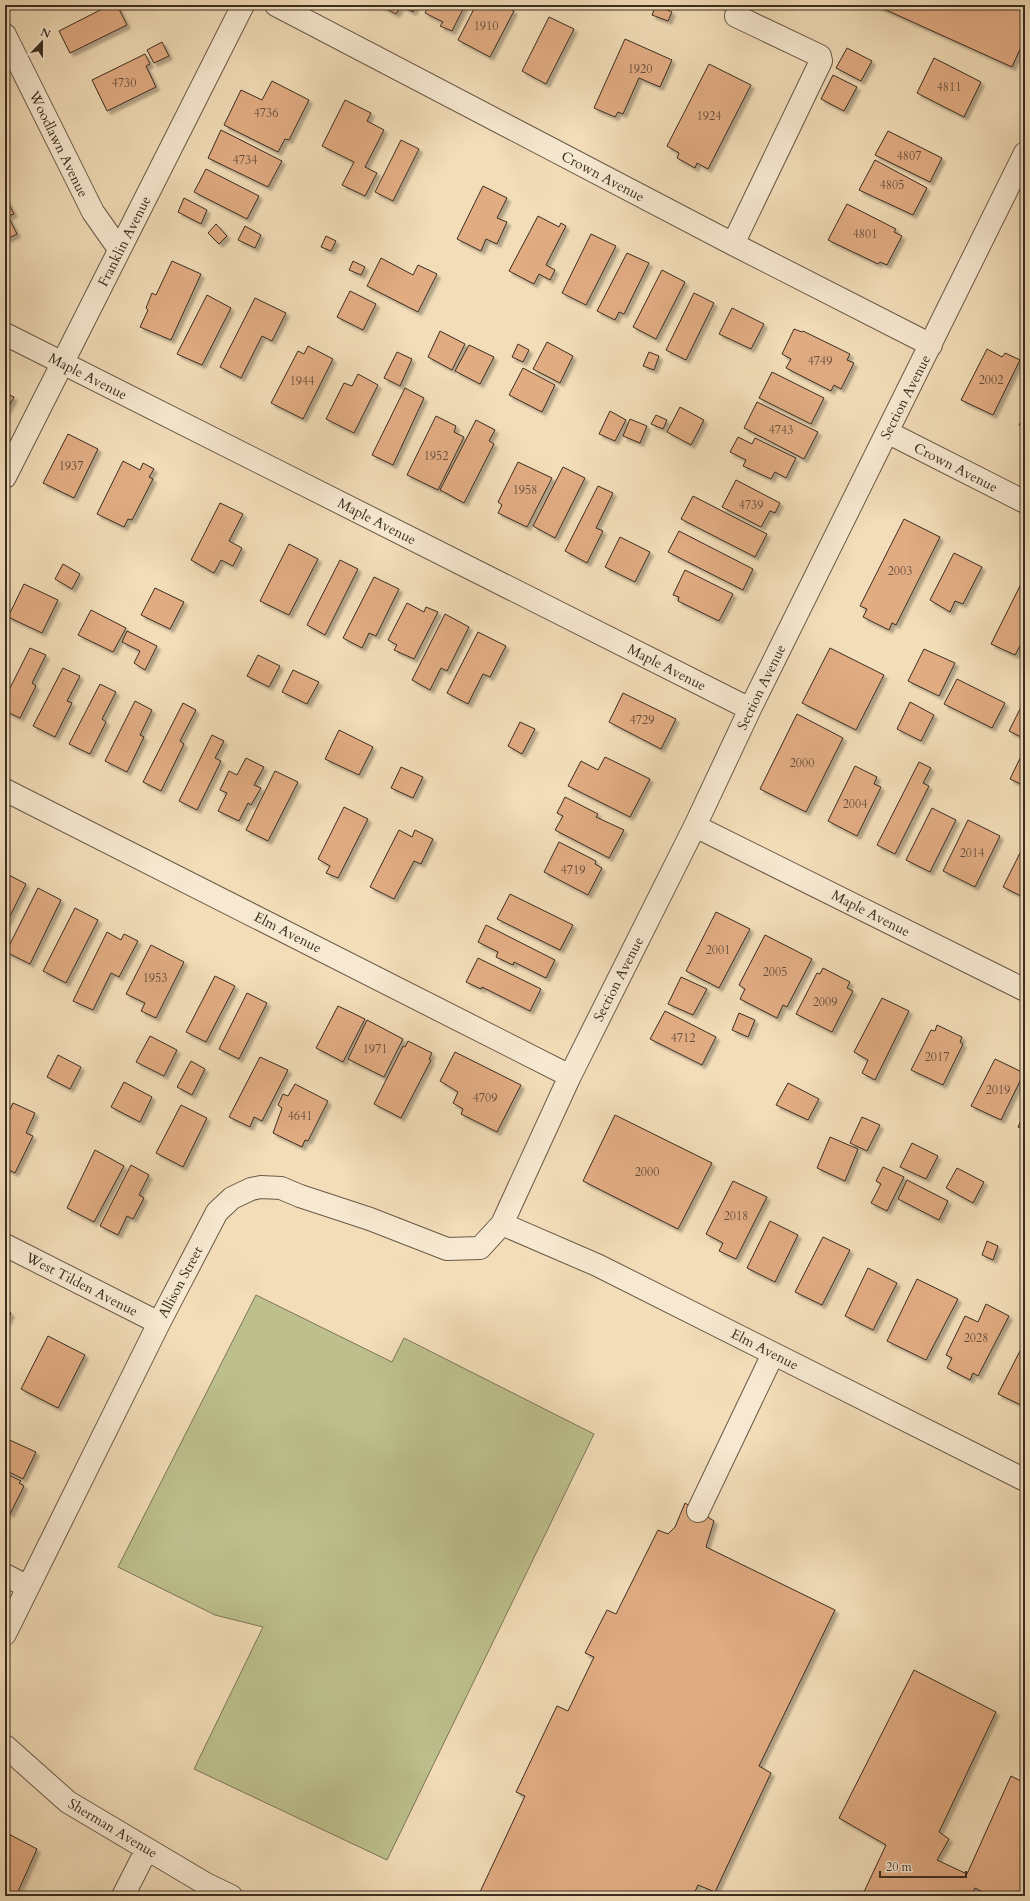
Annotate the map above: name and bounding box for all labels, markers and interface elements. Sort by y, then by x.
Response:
house number: 1910 [474,18,498,34]
north arrow [22,22,62,62]
text: N [38,24,53,42]
house number: 1920 [628,61,652,77]
house number: 4730 [112,75,136,91]
house number: 4811 [937,79,961,95]
street label: Woodlawn Avenue [24,87,93,201]
house number: 4736 [254,105,278,121]
house number: 1924 [697,108,721,124]
street label: Crown Avenue [558,147,648,206]
house number: 4807 [897,148,921,164]
house number: 4734 [233,152,257,168]
house number: 4805 [880,177,904,193]
street label: Franklin Avenue [93,193,155,290]
house number: 4801 [853,226,877,242]
street label: Maple Avenue [45,349,130,404]
street label: Section Avenue [876,352,935,443]
house number: 4749 [808,353,832,369]
house number: 2002 [979,372,1003,388]
house number: 1944 [290,373,314,389]
house number: 4743 [769,422,793,438]
street label: Crown Avenue [911,438,1001,497]
house number: 1952 [424,448,448,464]
house number: 1937 [59,458,83,474]
house number: 1958 [513,482,537,498]
street label: Maple Avenue [334,494,419,549]
house number: 4739 [739,497,763,513]
house number: 2003 [888,563,912,579]
street label: Maple Avenue [624,640,709,695]
street label: Section Avenue [733,641,790,733]
house number: 4729 [630,712,654,728]
house number: 2000 [790,755,814,771]
house number: 2004 [843,796,867,812]
house number: 2014 [960,845,984,861]
house number: 4719 [561,862,585,878]
street label: Maple Avenue [828,886,913,941]
street label: Elm Avenue [251,907,325,958]
street label: Section Avenue [589,934,648,1025]
house number: 2001 [706,942,730,958]
house number: 2005 [763,964,787,980]
house number: 1953 [143,970,167,986]
house number: 2009 [813,994,837,1010]
house number: 4712 [671,1030,695,1046]
house number: 1971 [363,1041,387,1057]
house number: 2017 [925,1049,949,1065]
house number: 2019 [986,1082,1010,1098]
house number: 4709 [473,1090,497,1106]
house number: 4641 [288,1108,312,1124]
house number: 2000 [635,1164,659,1180]
house number: 2018 [724,1208,748,1224]
street label: Allison Street [154,1243,208,1321]
street label: West Tilden Avenue [22,1248,141,1321]
street label: Elm Avenue [728,1324,802,1375]
house number: 2028 [964,1330,988,1346]
street label: Sherman Avenue [64,1794,161,1863]
scale bar [880,1853,966,1879]
text: 20 m [886,1859,913,1875]

